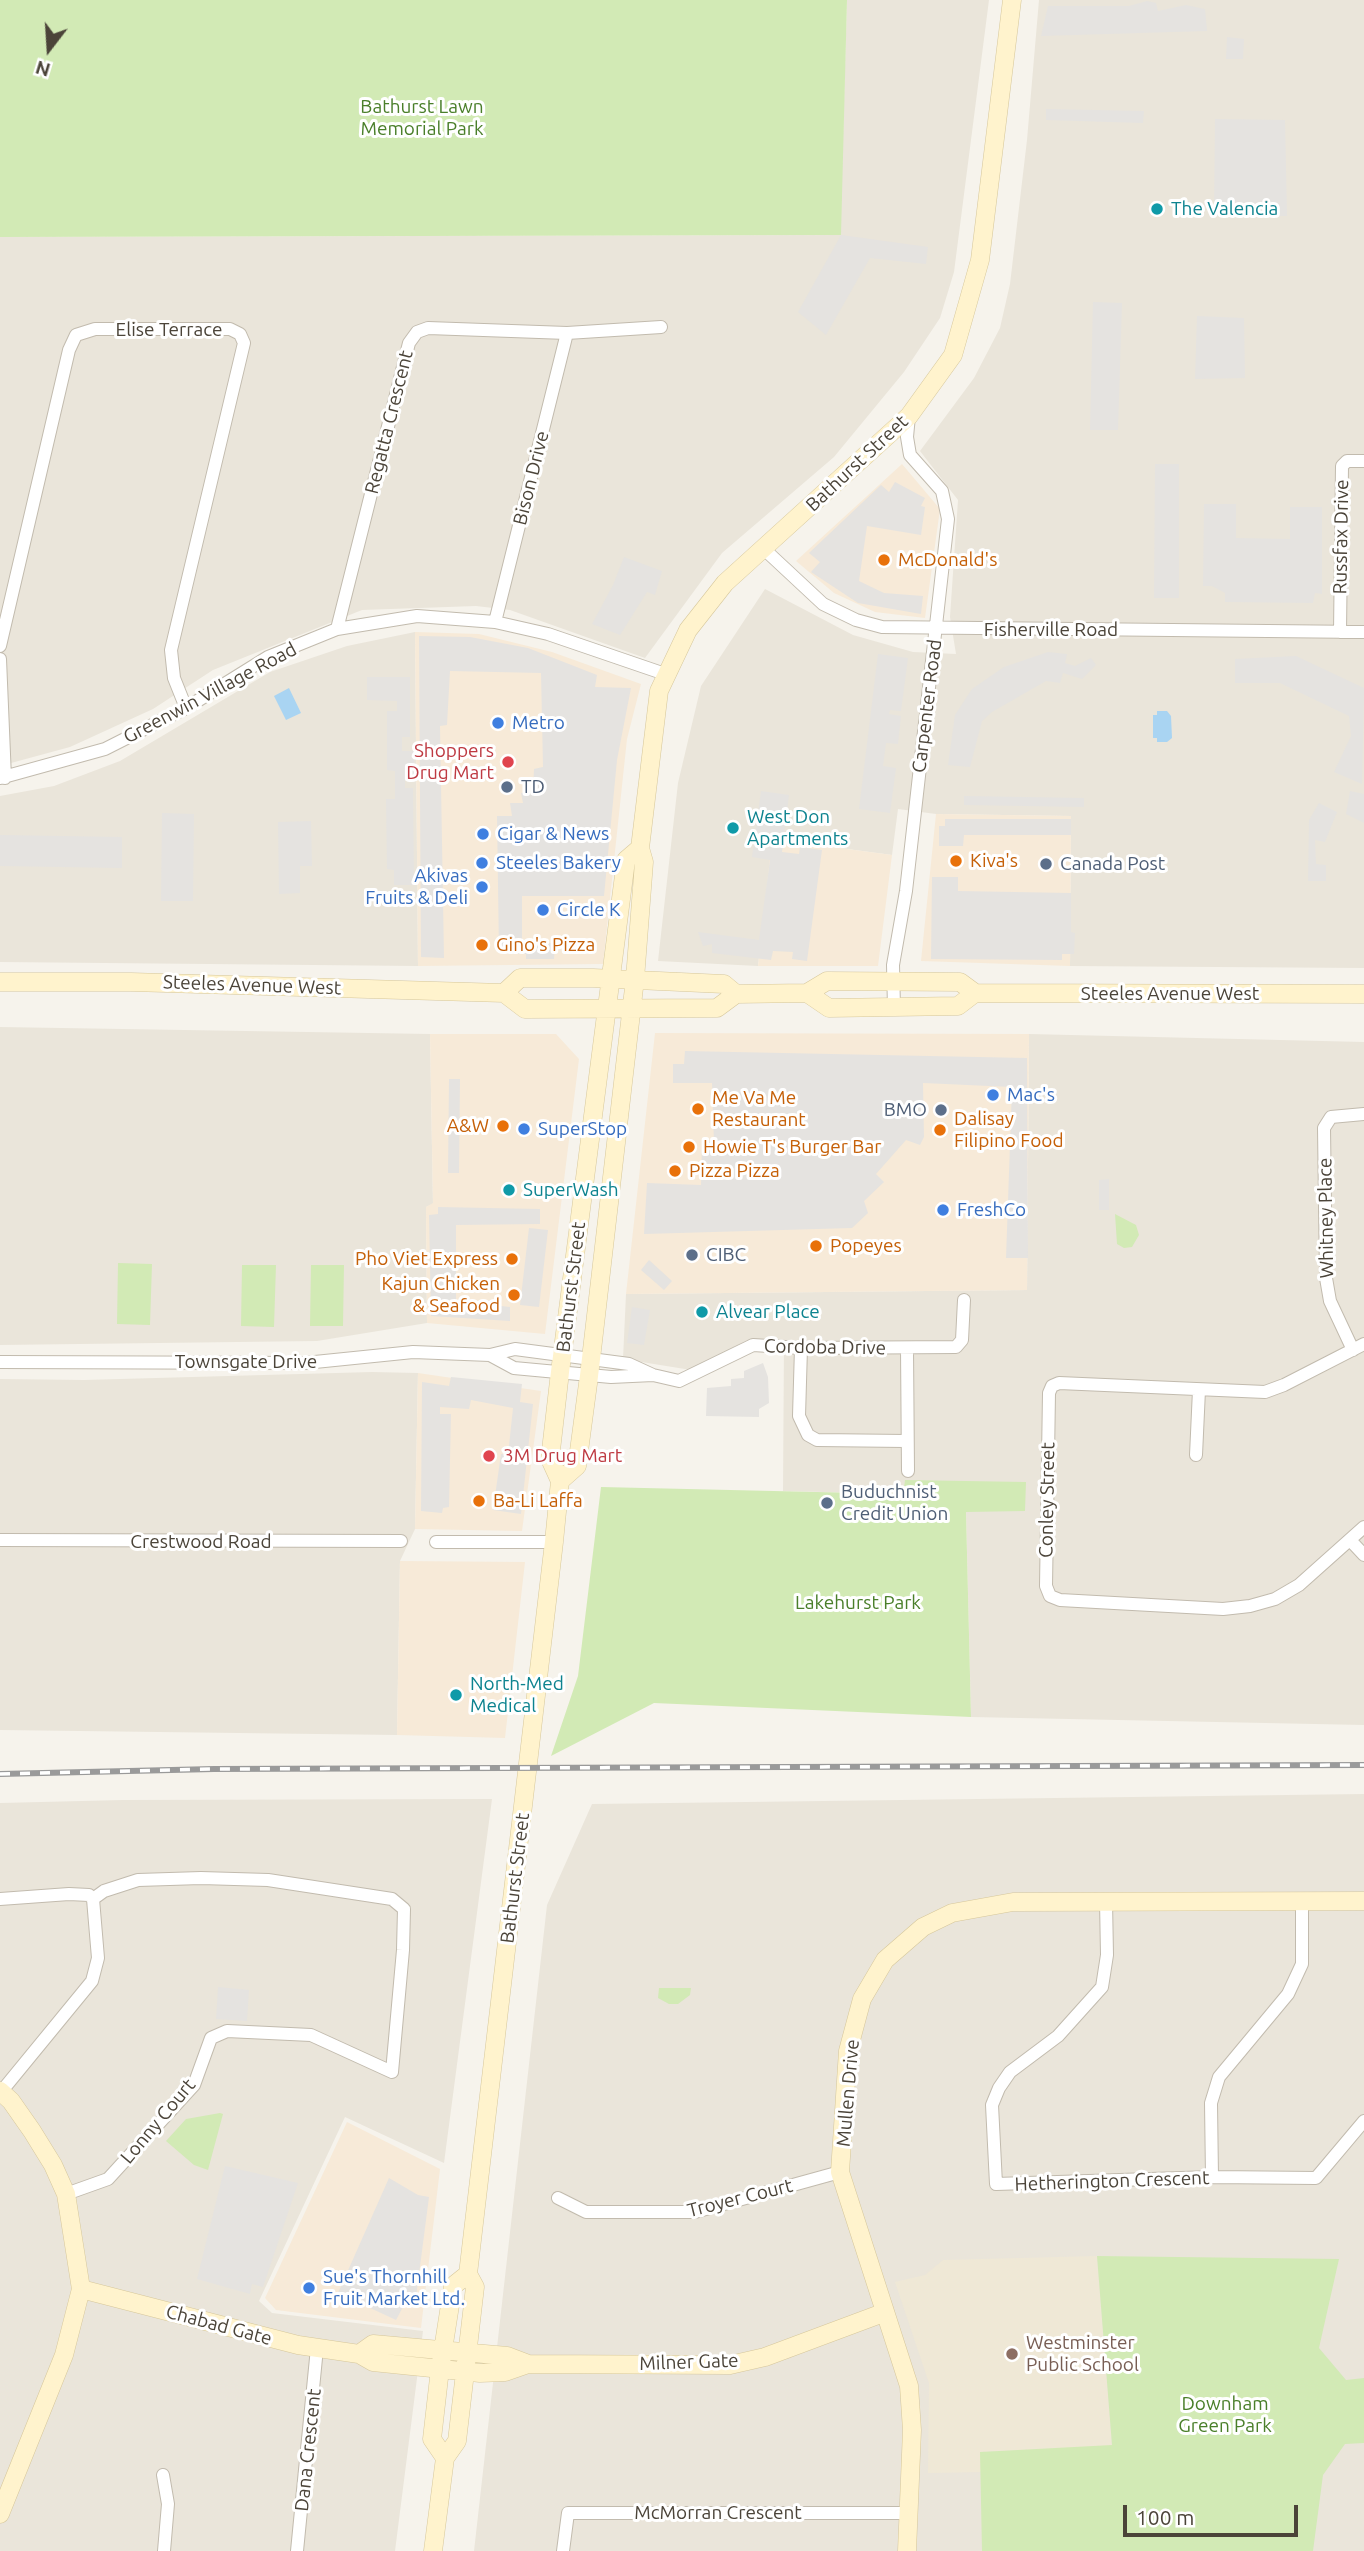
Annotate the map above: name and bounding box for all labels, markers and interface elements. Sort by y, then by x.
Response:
north arrow [14,14,84,84]
text: N [33,56,53,82]
park label: Bathurst Lawn Memorial Park [360,96,484,140]
place label: The Valencia [1171,198,1278,220]
marker: The Valencia [1149,201,1165,217]
street label: Elise Terrace [116,319,222,341]
street label: Regatta Crescent [360,348,418,496]
street label: Bathurst Street [801,410,913,516]
street label: Bison Drive [508,429,554,527]
street label: Russfax Drive [1329,479,1353,595]
place label: McDonald's [898,549,997,571]
marker: McDonald's [876,552,892,568]
street label: Fisherville Road [984,619,1118,641]
street label: Greenwin Village Road [120,638,300,748]
street label: Carpenter Road [907,638,947,774]
place label: Metro [512,712,565,734]
marker: Metro [490,715,506,731]
place label: Shoppers Drug Mart [406,740,494,784]
marker: Shoppers Drug Mart [500,754,516,770]
place label: TD [521,776,545,798]
marker: TD [499,779,515,795]
place label: West Don Apartments [747,806,848,850]
marker: West Don Apartments [725,820,741,836]
place label: Cigar & News [497,823,609,845]
marker: Cigar & News [475,826,491,842]
place label: Kiva's [970,850,1018,872]
place label: Steeles Bakery [496,852,621,874]
marker: Kiva's [948,853,964,869]
place label: Canada Post [1060,853,1165,875]
marker: Steeles Bakery [474,855,490,871]
marker: Canada Post [1038,856,1054,872]
place label: Akivas Fruits & Deli [365,865,468,909]
marker: Akivas Fruits & Deli [474,879,490,895]
place label: Circle K [557,899,621,921]
marker: Circle K [535,902,551,918]
place label: Gino's Pizza [496,934,595,956]
marker: Gino's Pizza [474,937,490,953]
street label: Steeles Avenue West [163,970,341,1000]
street label: Steeles Avenue West [1081,983,1259,1005]
place label: Mac's [1007,1084,1055,1106]
place label: Me Va Me Restaurant [712,1087,806,1131]
marker: Mac's [985,1087,1001,1103]
place label: BMO [884,1099,927,1121]
marker: Me Va Me Restaurant [690,1101,706,1117]
marker: BMO [933,1102,949,1118]
place label: Dalisay Filipino Food [954,1108,1064,1152]
place label: A&W [447,1115,489,1137]
marker: A&W [495,1118,511,1134]
place label: SuperStop [538,1118,627,1140]
marker: SuperStop [516,1121,532,1137]
marker: Dalisay Filipino Food [932,1122,948,1138]
place label: Howie T's Burger Bar [703,1136,881,1158]
marker: Howie T's Burger Bar [681,1139,697,1155]
street label: Whitney Place [1314,1157,1338,1279]
place label: Pizza Pizza [689,1160,780,1182]
marker: Pizza Pizza [667,1163,683,1179]
place label: SuperWash [523,1179,619,1201]
marker: SuperWash [501,1182,517,1198]
place label: FreshCo [957,1199,1026,1221]
marker: FreshCo [935,1202,951,1218]
street label: Bathurst Street [552,1220,590,1354]
place label: Popeyes [830,1235,902,1257]
marker: Popeyes [808,1238,824,1254]
place label: CIBC [706,1244,746,1266]
marker: CIBC [684,1247,700,1263]
place label: Pho Viet Express [355,1248,498,1270]
marker: Pho Viet Express [504,1251,520,1267]
place label: Kajun Chicken & Seafood [381,1273,500,1317]
marker: Kajun Chicken & Seafood [506,1287,522,1303]
place label: Alvear Place [716,1301,820,1323]
marker: Alvear Place [694,1304,710,1320]
street label: Cordoba Drive [764,1335,886,1359]
street label: Townsgate Drive [175,1351,317,1373]
street label: Conley Street [1035,1442,1059,1558]
place label: 3M Drug Mart [503,1445,622,1467]
marker: 3M Drug Mart [481,1448,497,1464]
place label: Buduchnist Credit Union [841,1481,948,1525]
place label: Ba-Li Laffa [493,1490,583,1512]
marker: Ba-Li Laffa [471,1493,487,1509]
marker: Buduchnist Credit Union [819,1495,835,1511]
street label: Crestwood Road [130,1531,272,1553]
park label: Lakehurst Park [795,1592,921,1614]
place label: North-Med Medical [470,1673,564,1717]
marker: North-Med Medical [448,1687,464,1703]
street label: Bathurst Street [496,1811,534,1945]
street label: Mullen Drive [832,2038,864,2148]
street label: Lonny Court [116,2074,200,2168]
street label: Hetherington Crescent [1014,2166,1210,2196]
street label: Troyer Court [685,2174,795,2222]
place label: Sue's Thornhill Fruit Market Ltd. [323,2266,465,2310]
marker: Sue's Thornhill Fruit Market Ltd. [301,2280,317,2296]
street label: Chabad Gate [163,2300,275,2350]
place label: Westminster Public School [1026,2332,1139,2376]
marker: Westminster Public School [1004,2346,1020,2362]
street label: Milner Gate [639,2349,739,2375]
street label: Dana Crescent [290,2388,326,2512]
park label: Downham Green Park [1178,2393,1272,2437]
scale bar [1126,2492,1301,2536]
street label: McMorran Crescent [634,2502,802,2524]
text: 100 m [1136,2505,1194,2529]

